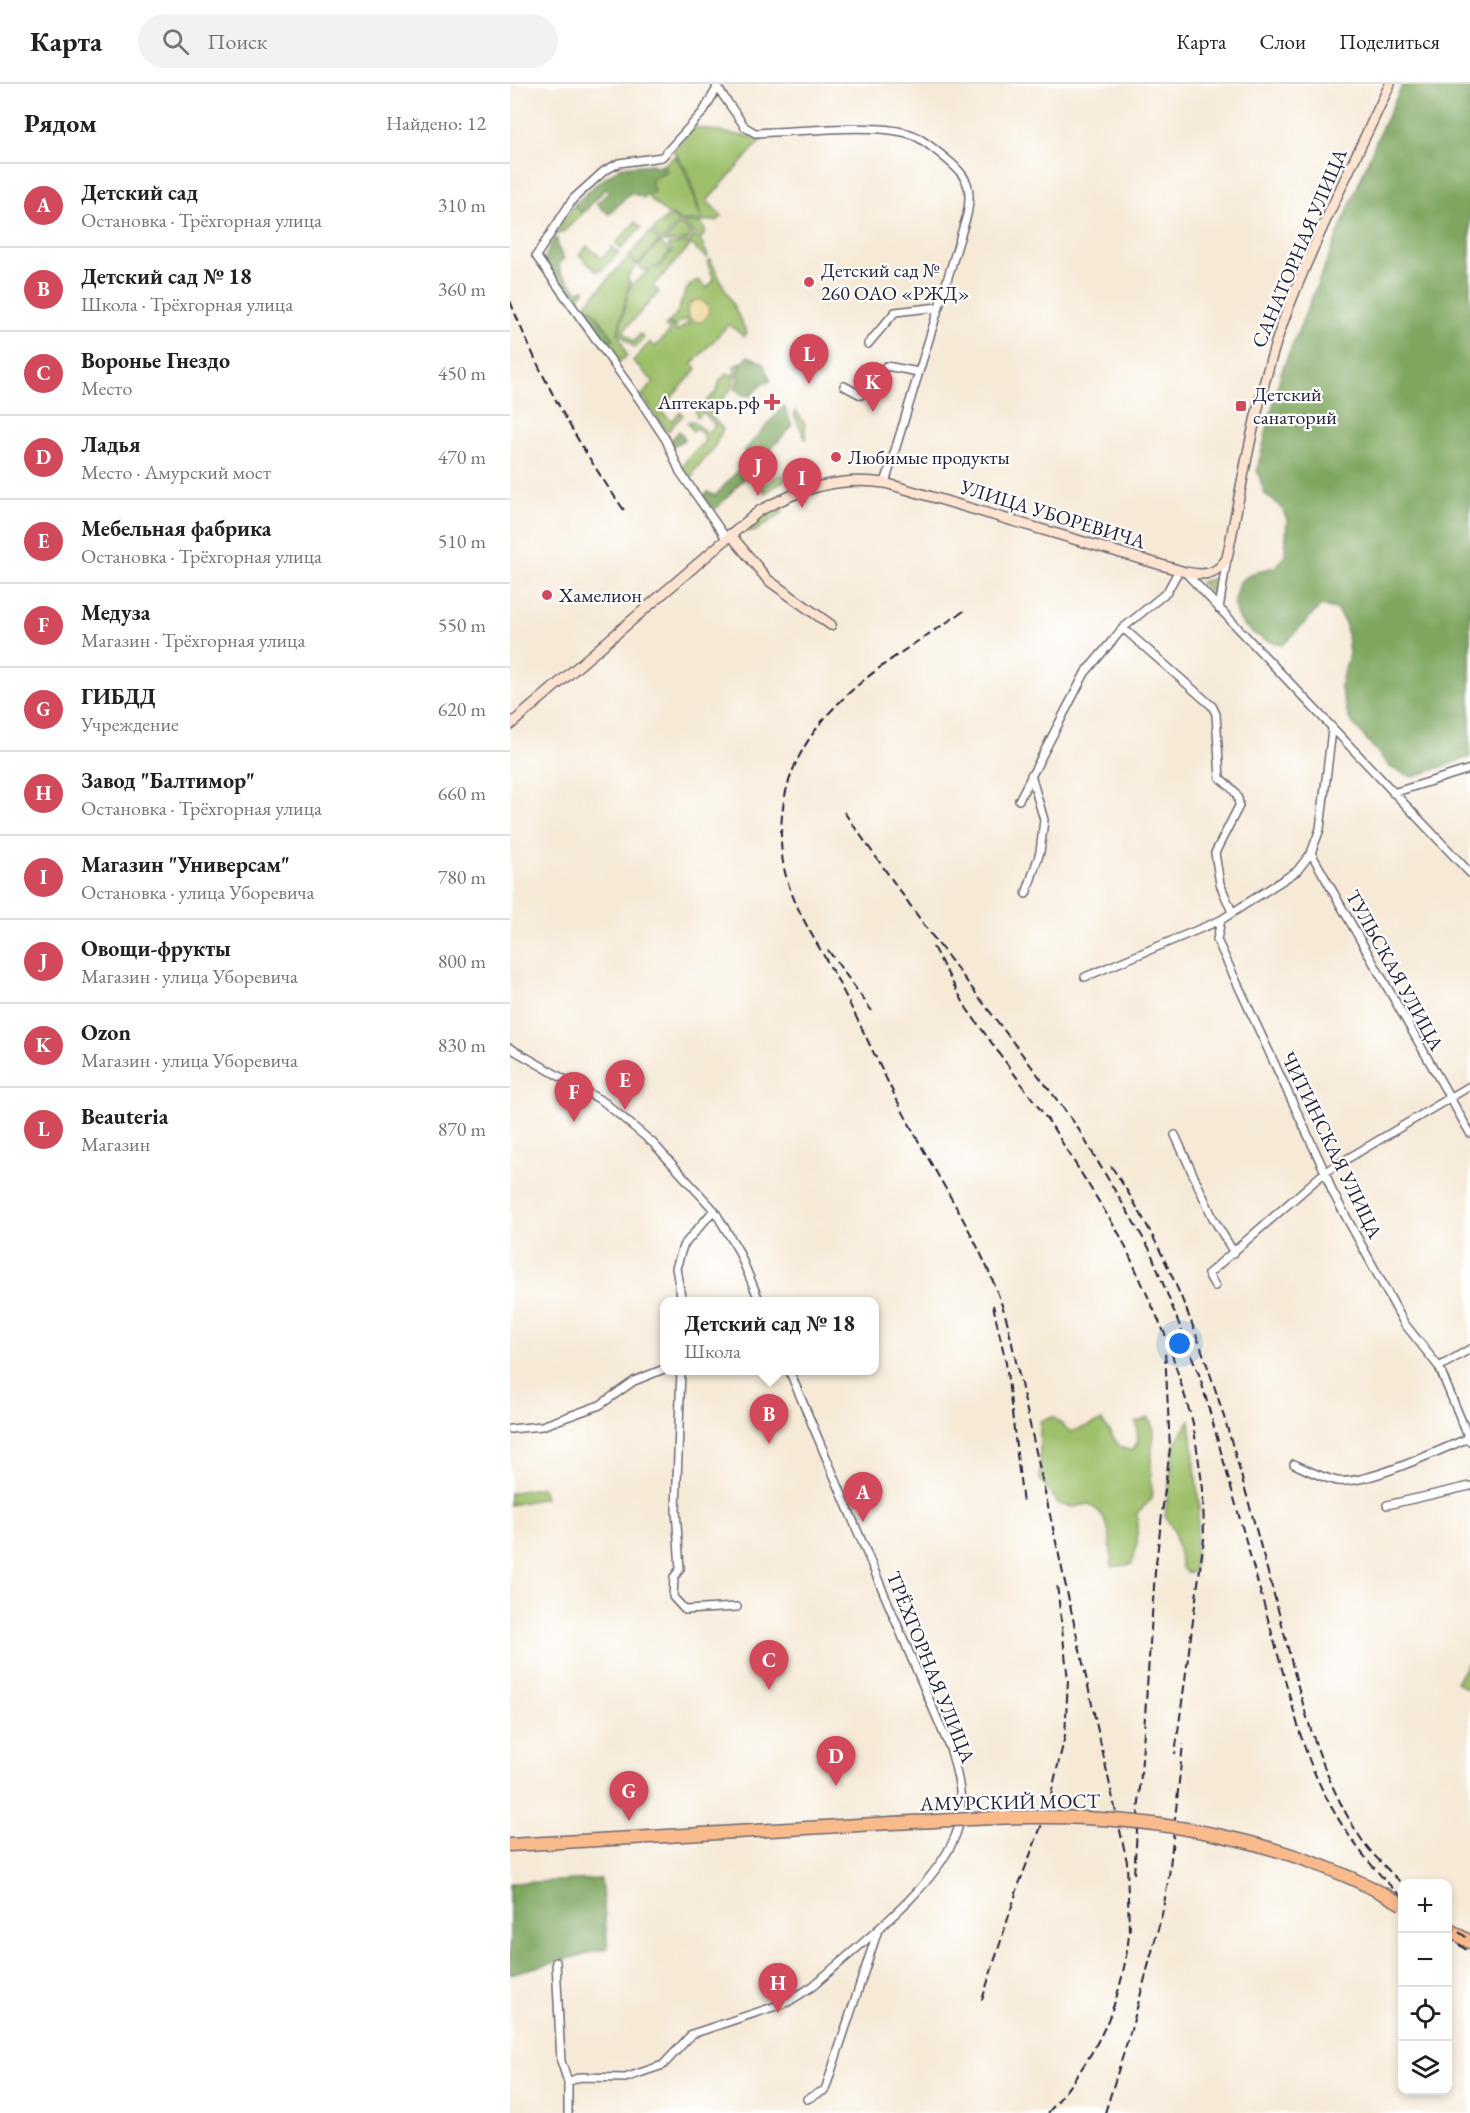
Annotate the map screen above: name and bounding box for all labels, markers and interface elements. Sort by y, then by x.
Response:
search box [138,14,558,68]
text: Карта [30,23,102,59]
icon: search [159,25,192,58]
text: Поиск [207,27,267,56]
text: Карта [1176,28,1226,55]
text: Слои [1259,28,1306,55]
text: Поделиться [1339,28,1440,55]
text: Рядом [24,106,97,140]
text: Найдено: 12 [386,110,486,136]
street label: САНАТОРНАЯ УЛИЦА [1245,144,1353,352]
text: Детский сад [81,178,198,207]
text: A [36,192,51,218]
text: 310 m [438,192,486,218]
text: Остановка · Трёхгорная улица [81,207,322,233]
place label: Детский сад № 260 ОАО «РЖД» [821,257,970,306]
text: Детский сад № 18 [81,262,252,291]
marker: Детский сад № 260 ОАО «РЖД» [802,275,816,289]
text: B [37,276,50,302]
text: 360 m [438,276,486,302]
text: Школа · Трёхгорная улица [81,291,293,317]
pin: L [790,334,828,384]
text: Воронье Гнездо [81,346,230,375]
text: C [36,360,51,386]
text: 450 m [438,360,486,386]
pin: K [854,362,892,412]
text: Место [81,375,132,401]
place label: Детский санаторий [1253,381,1337,430]
place label: Аптекарь.рф [657,389,760,415]
marker: Аптекарь.рф [765,395,779,409]
marker: Детский санаторий [1234,399,1248,413]
text: Ладья [81,430,141,459]
text: D [36,444,51,470]
text: 470 m [438,444,486,470]
place label: Любимые продукты [848,444,1010,470]
pin: J [738,446,778,496]
marker: Любимые продукты [829,450,843,464]
pin: I [782,458,822,508]
text: Место · Амурский мост [81,459,271,485]
street label: УЛИЦА УБОРЕВИЧА [956,473,1149,555]
text: Мебельная фабрика [81,514,271,543]
text: E [38,528,49,554]
text: 510 m [438,528,486,554]
text: Остановка · Трёхгорная улица [81,543,322,569]
place label: Хамелион [558,582,642,608]
marker: Хамелион [540,588,554,602]
text: Медуза [81,598,150,627]
text: F [38,612,49,638]
text: 550 m [438,612,486,638]
text: Магазин · Трёхгорная улица [81,627,305,653]
text: ГИБДД [81,682,156,711]
text: G [36,696,51,722]
text: 620 m [438,696,486,722]
text: Учреждение [81,711,179,737]
text: Завод "Балтимор" [81,766,255,795]
text: H [35,780,52,806]
text: 660 m [438,780,486,806]
text: Остановка · Трёхгорная улица [81,795,322,821]
text: Магазин "Универсам" [81,850,290,879]
text: I [40,864,47,890]
text: 780 m [438,864,486,890]
text: Остановка · улица Уборевича [81,879,314,905]
street label: ТУЛЬСКАЯ УЛИЦА [1340,885,1450,1055]
text: Овощи-фрукты [81,934,231,963]
text: J [40,948,47,974]
text: 800 m [438,948,486,974]
text: Магазин · улица Уборевича [81,963,298,989]
text: Ozon [81,1018,131,1047]
text: K [36,1032,51,1058]
text: 830 m [438,1032,486,1058]
text: Магазин · улица Уборевича [81,1047,298,1073]
street label: ЧИТИНСКАЯ УЛИЦА [1275,1047,1389,1243]
pin: E [606,1060,644,1110]
pin: F [554,1072,594,1122]
text: Beauteria [81,1102,168,1131]
text: L [38,1116,49,1142]
text: 870 m [438,1116,486,1142]
text: Магазин [81,1131,150,1157]
popup [660,1297,879,1375]
text: Детский сад № 18 [684,1309,855,1338]
your location [1165,1329,1194,1358]
text: Школа [684,1338,741,1364]
pin: B [750,1394,788,1444]
pin: A [844,1472,882,1522]
street label: ТРЁХГОРНАЯ УЛИЦА [881,1567,981,1767]
pin: C [750,1640,788,1690]
pin: D [816,1736,856,1786]
pin: G [610,1772,648,1821]
street label: АМУРСКИЙ МОСТ [919,1787,1101,1817]
map controls [1398,1879,1452,2095]
button: + [1398,1879,1452,1933]
button: − [1398,1933,1452,1987]
pin: H [758,1964,798,2013]
button: locate [1398,1987,1452,2041]
button: layers [1398,2041,1452,2095]

